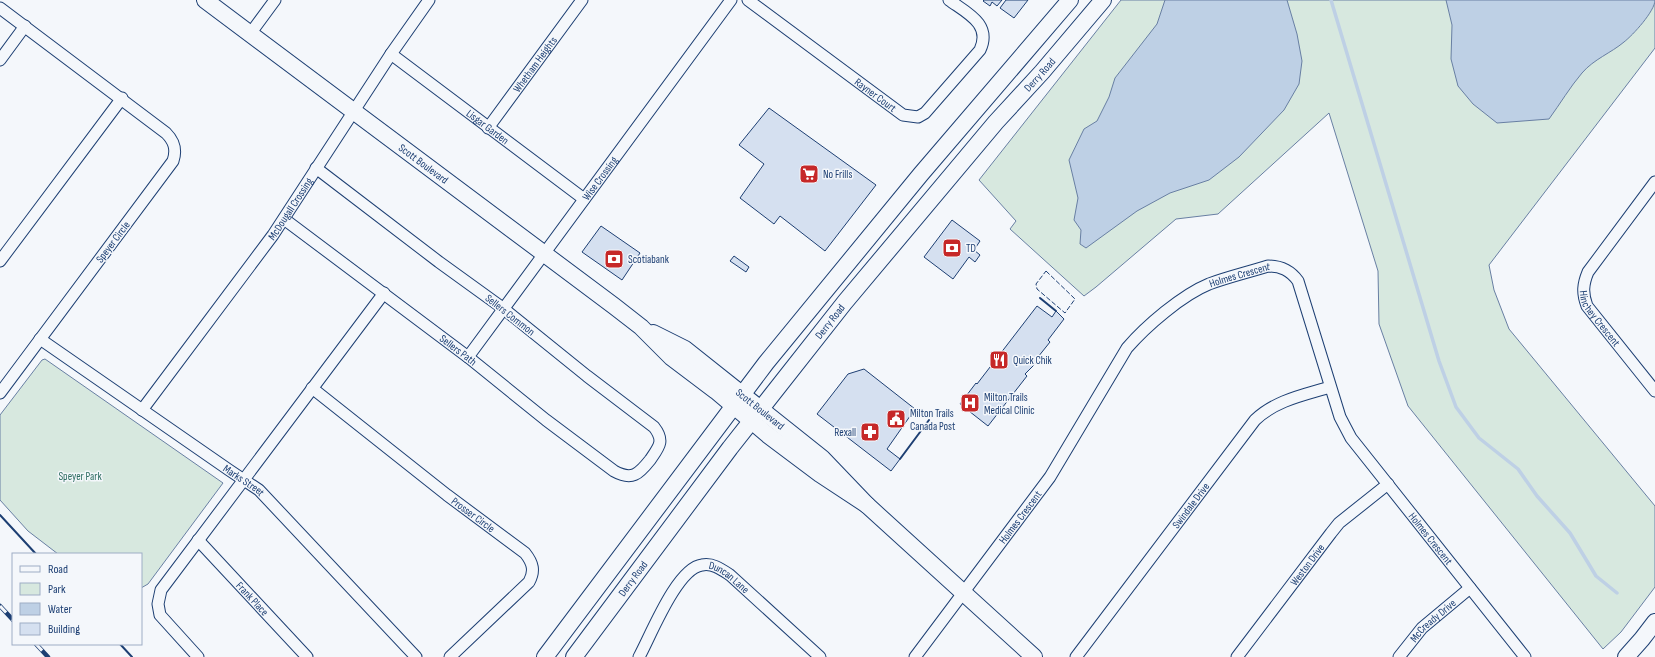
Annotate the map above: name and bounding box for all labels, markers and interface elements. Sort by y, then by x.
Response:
street label: Whetham Heights [510,34,560,95]
street label: Derry Road [1021,55,1058,94]
street label: Rayner Court [852,75,900,115]
street label: Lisgar Garden [464,107,512,147]
street label: Scott Boulevard [396,141,451,187]
street label: Wise Crossing [579,153,620,203]
supermarket icon: No Frills [798,163,820,185]
place label: No Frills [823,168,852,181]
street label: McDougall Crossing [265,175,316,242]
street label: Speyer Circle [93,219,133,265]
bank icon: TD [941,237,963,259]
place label: TD [966,242,976,255]
bank icon: Scotiabank [603,248,625,270]
place label: Scotiabank [628,253,670,266]
street label: Holmes Crescent [1207,259,1271,290]
street label: Hinchey Crescent [1577,290,1623,349]
street label: Sellers Common [483,292,538,339]
street label: Derry Road [812,301,848,341]
street label: Sellers Path [437,332,480,368]
restaurant icon: Quick Chik [988,349,1010,371]
place label: Quick Chik [1013,354,1053,367]
street label: Scott Boulevard [733,386,788,432]
place label: Milton Trails Medical Clinic [984,391,1035,417]
hospital icon: Milton Trails Medical Clinic [959,392,981,414]
place label: Milton Trails Canada Post [910,407,956,433]
public building icon: Milton Trails Canada Post [885,408,907,430]
pharmacy icon: Rexall [859,421,881,443]
place label: Rexall [834,426,856,439]
street label: Marks Street [221,462,268,499]
park label: Speyer Park [58,470,102,483]
street label: Swindale Drive [1169,480,1212,531]
street label: Holmes Crescent [996,487,1044,546]
street label: Prosser Circle [449,494,497,535]
street label: Holmes Crescent [1406,510,1456,568]
street label: Weston Drive [1287,541,1327,588]
legend [12,553,142,645]
street label: Derry Road [615,558,650,599]
street label: Duncan Lane [708,558,752,596]
text: Road [48,562,68,577]
street label: Frank Place [234,579,272,618]
text: Park [48,582,66,597]
street label: McCready Drive [1407,596,1458,644]
text: Water [48,602,72,617]
text: Building [48,622,80,637]

